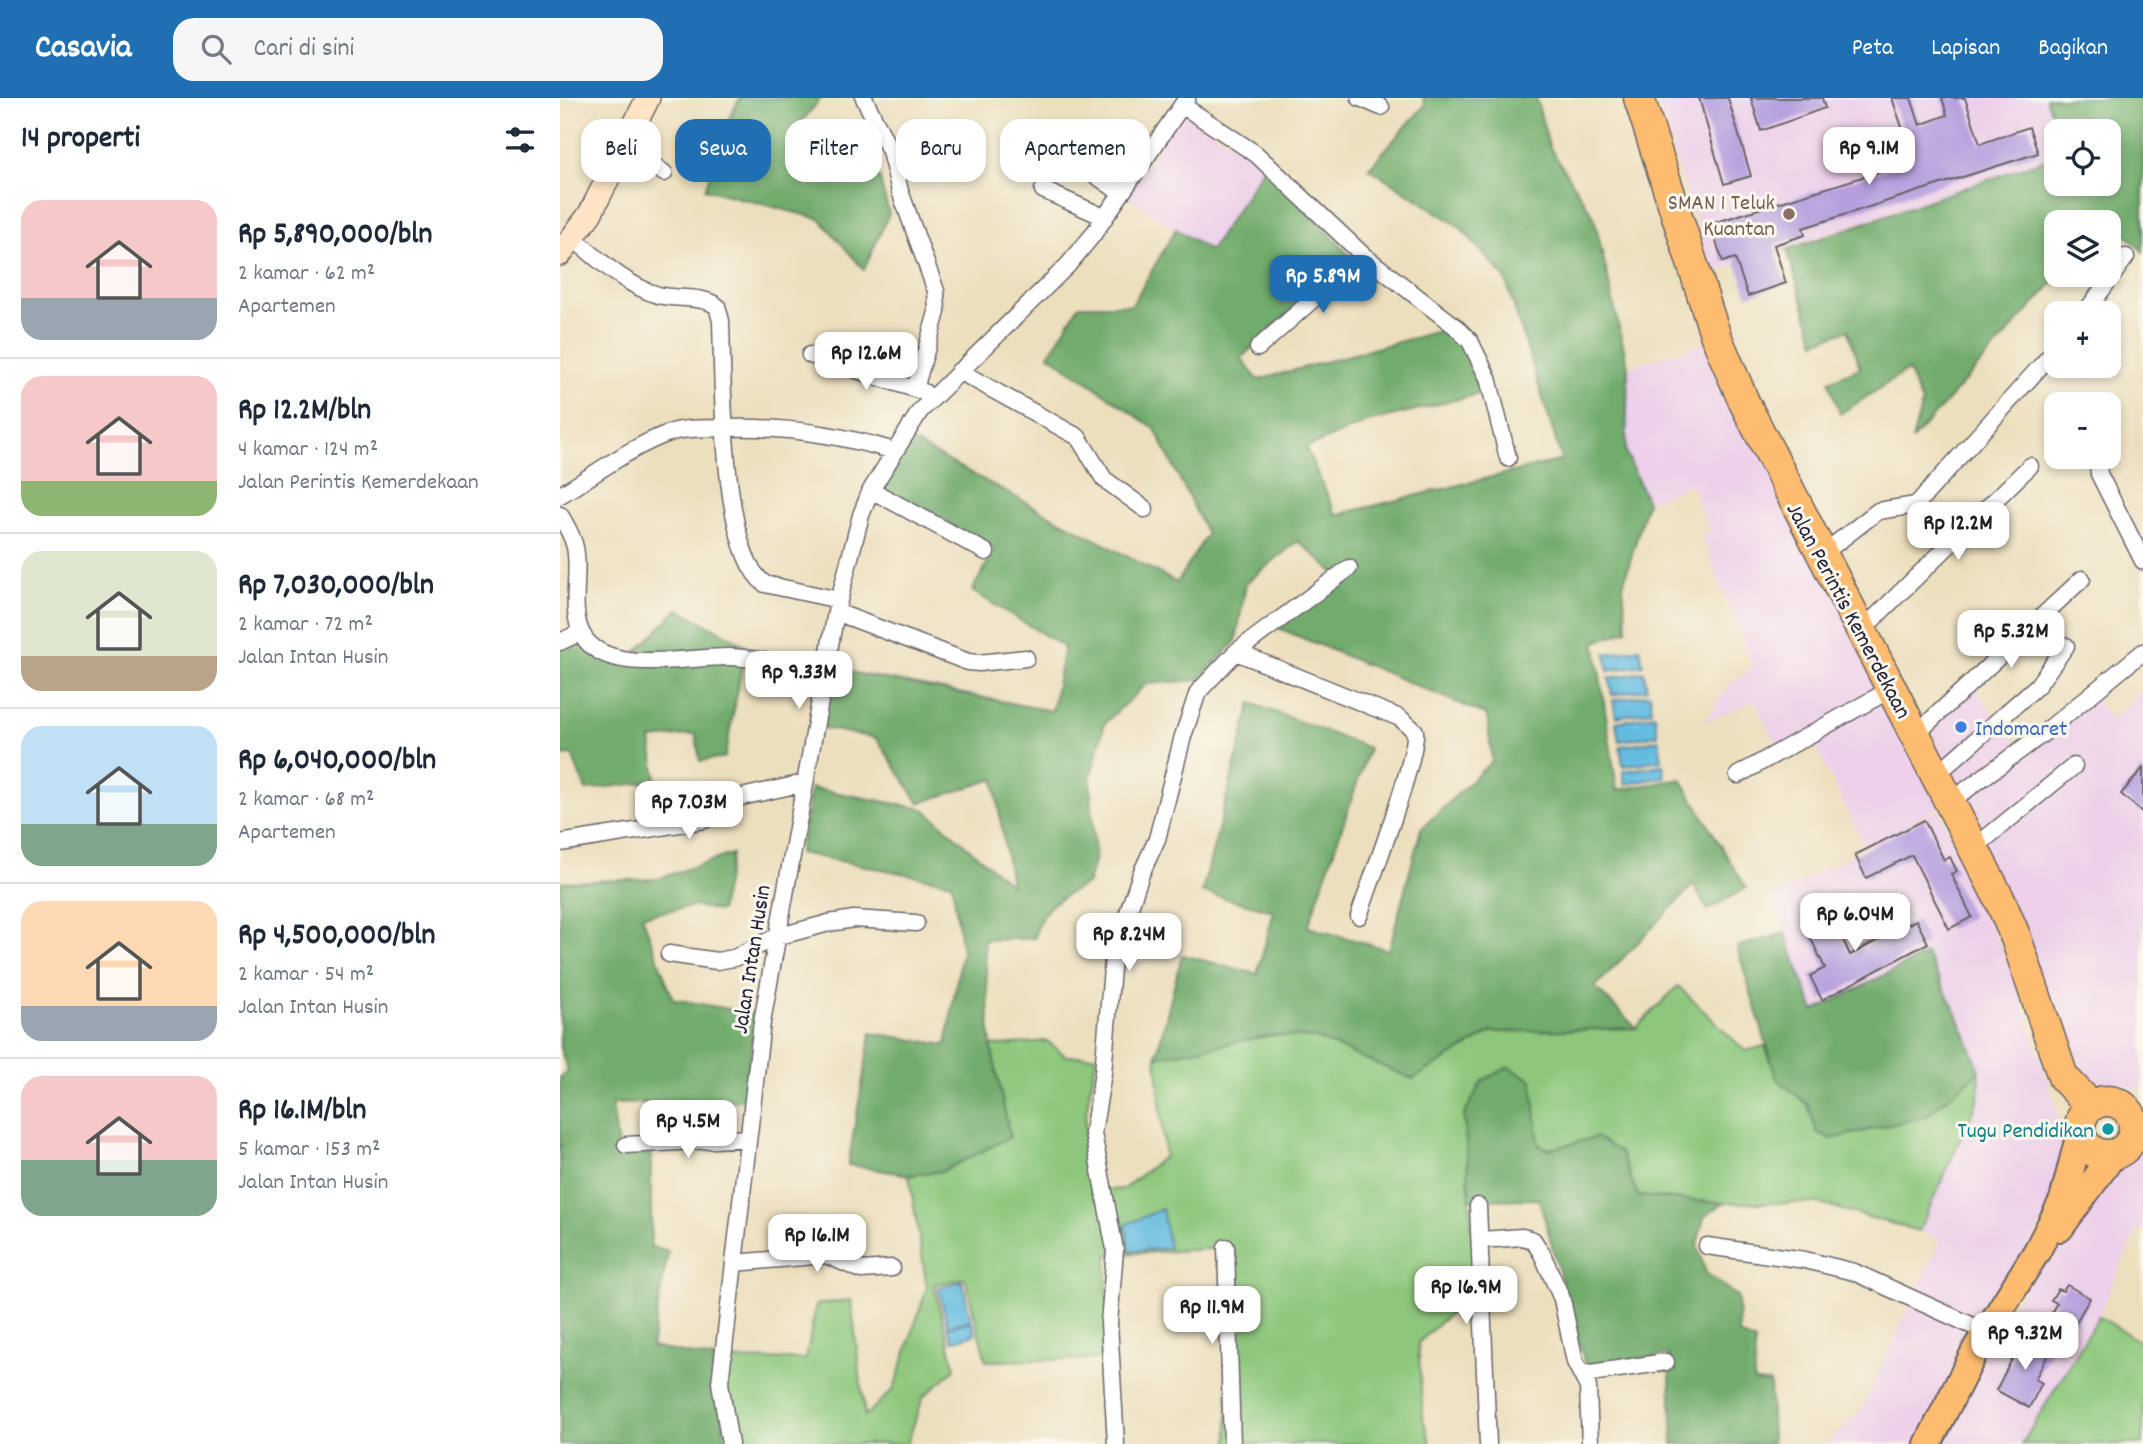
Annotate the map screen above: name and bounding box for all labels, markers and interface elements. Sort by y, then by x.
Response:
search box [173,18,663,81]
text: Casavia [35,26,131,73]
icon: search [197,30,235,68]
text: Cari di sini [253,31,354,68]
text: Peta [1852,32,1893,66]
text: Lapisan [1931,32,2000,66]
text: Bagikan [2038,32,2108,66]
text: 14 properti [21,119,140,162]
chip: Beli [581,119,661,182]
chip: Sewa [675,119,771,182]
chip: Filter [785,119,882,182]
chip: Baru [896,119,986,182]
chip: Apartemen [1000,119,1150,182]
map controls [2044,119,2121,469]
button: locate [2044,119,2121,196]
icon: filters [501,121,539,159]
pin: Rp 9.1M [1804,127,1934,187]
text: Rp 9.1M [1839,133,1899,166]
place label: SMAN 1 Teluk Kuantan [1668,188,1775,247]
marker: SMAN 1 Teluk Kuantan [1781,206,1797,222]
button: layers [2044,210,2121,287]
text: Rp 5,890,000/bln [238,215,432,258]
icon: home [77,228,161,312]
pin: Rp 5.89M [1251,256,1395,315]
text: 2 kamar · 62 m² [238,258,375,291]
text: Rp 5.89M [1286,261,1360,294]
text: Apartemen [238,291,336,324]
button: + [2044,301,2121,378]
pin: Rp 12.6M [794,332,938,392]
text: Rp 12.6M [831,338,901,371]
text: Rp 12.2M/bln [238,391,371,434]
button: − [2044,392,2121,469]
icon: home [77,404,161,488]
text: 4 kamar · 124 m² [238,434,378,467]
text: Jalan Perintis Kemerdekaan [238,467,479,500]
street label: Jalan Perintis Kemerdekaan [1776,498,1918,726]
pin: Rp 12.2M [1886,503,2030,562]
text: Rp 12.2M [1923,508,1993,541]
text: Rp 7,030,000/bln [238,566,434,609]
icon: home [77,579,161,663]
text: 2 kamar · 72 m² [238,609,373,642]
pin: Rp 5.32M [1939,610,2083,670]
text: Rp 5.32M [1973,616,2049,649]
text: Jalan Intan Husin [238,642,388,675]
pin: Rp 9.33M [727,652,871,711]
text: Rp 9.33M [761,657,837,690]
place label: Indomaret [1975,714,2068,747]
marker: Indomaret [1953,719,1969,735]
text: Rp 6,040,000/bln [238,741,436,784]
icon: home [77,754,161,838]
pin: Rp 7.03M [617,782,761,841]
text: 2 kamar · 68 m² [238,784,374,817]
text: Rp 7.03M [651,787,727,820]
text: Apartemen [238,817,336,850]
street label: Jalan Intan Husin [725,883,782,1036]
pin: Rp 6.04M [1783,894,1927,953]
text: Rp 6.04M [1816,899,1894,932]
pin: Rp 8.24M [1057,914,1201,973]
text: Rp 4,500,000/bln [238,916,435,959]
text: Rp 8.24M [1092,919,1166,952]
icon: home [77,929,161,1013]
text: 2 kamar · 54 m² [238,959,374,992]
text: Jalan Intan Husin [238,992,388,1025]
text: Rp 16.1M/bln [238,1091,366,1134]
pin: Rp 4.5M [623,1100,753,1160]
icon: home [77,1104,161,1188]
text: Rp 4.5M [656,1106,720,1139]
place label: Tugu Pendidikan [1958,1116,2094,1149]
marker: Tugu Pendidikan [2100,1121,2116,1137]
text: 5 kamar · 153 m² [238,1134,380,1167]
text: Jalan Intan Husin [238,1167,388,1200]
pin: Rp 16.1M [745,1214,889,1274]
text: Rp 16.1M [784,1220,850,1253]
pin: Rp 16.9M [1394,1266,1538,1326]
text: Rp 16.9M [1430,1272,1502,1305]
pin: Rp 11.9M [1140,1286,1284,1346]
text: Rp 11.9M [1180,1292,1244,1325]
pin: Rp 9.32M [1953,1312,2097,1372]
text: Rp 9.32M [1987,1318,2063,1351]

